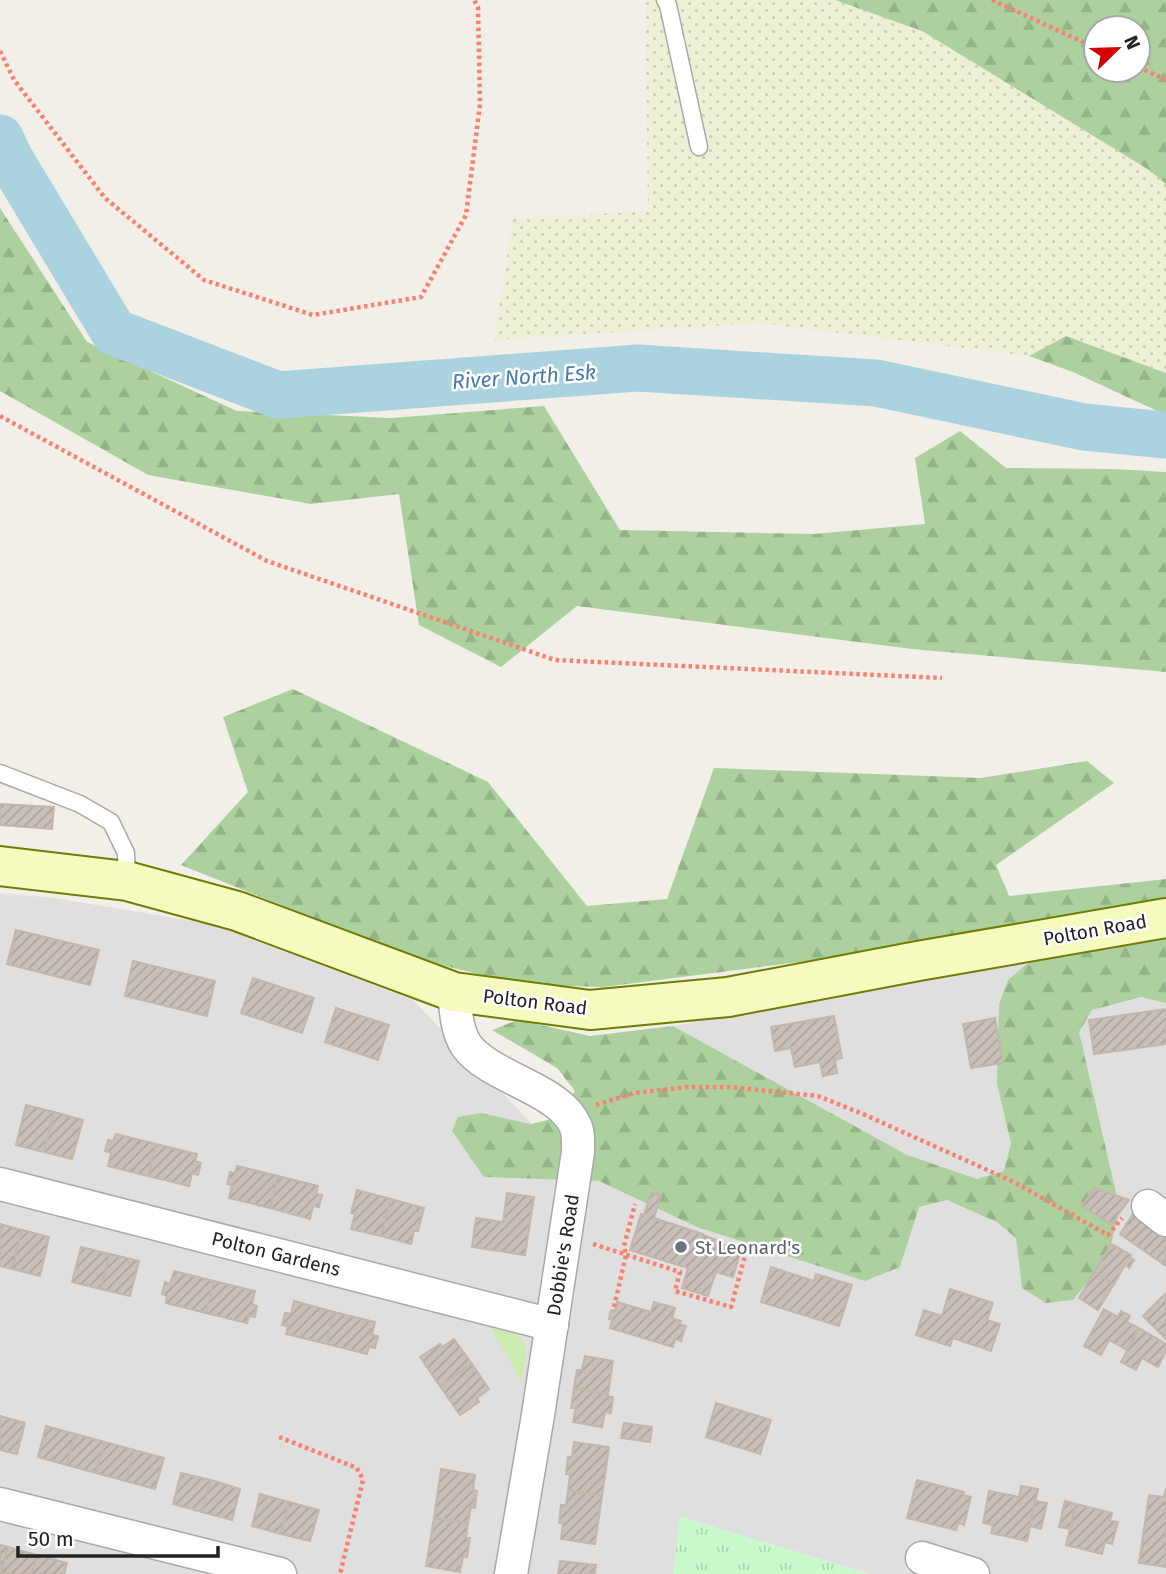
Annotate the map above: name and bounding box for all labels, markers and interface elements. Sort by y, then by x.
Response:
north arrow [1082,14,1152,84]
text: N [1119,32,1145,53]
water label: River North Esk [451,359,597,395]
street label: Polton Road [1041,910,1149,950]
street label: Polton Road [482,984,588,1020]
street label: Dobbie's Road [542,1192,584,1318]
street label: Polton Gardens [209,1227,343,1281]
place label: St Leonard's [695,1236,800,1259]
marker: St Leonard's [673,1239,689,1255]
scale bar [18,1514,217,1558]
text: 50 m [28,1526,74,1552]

